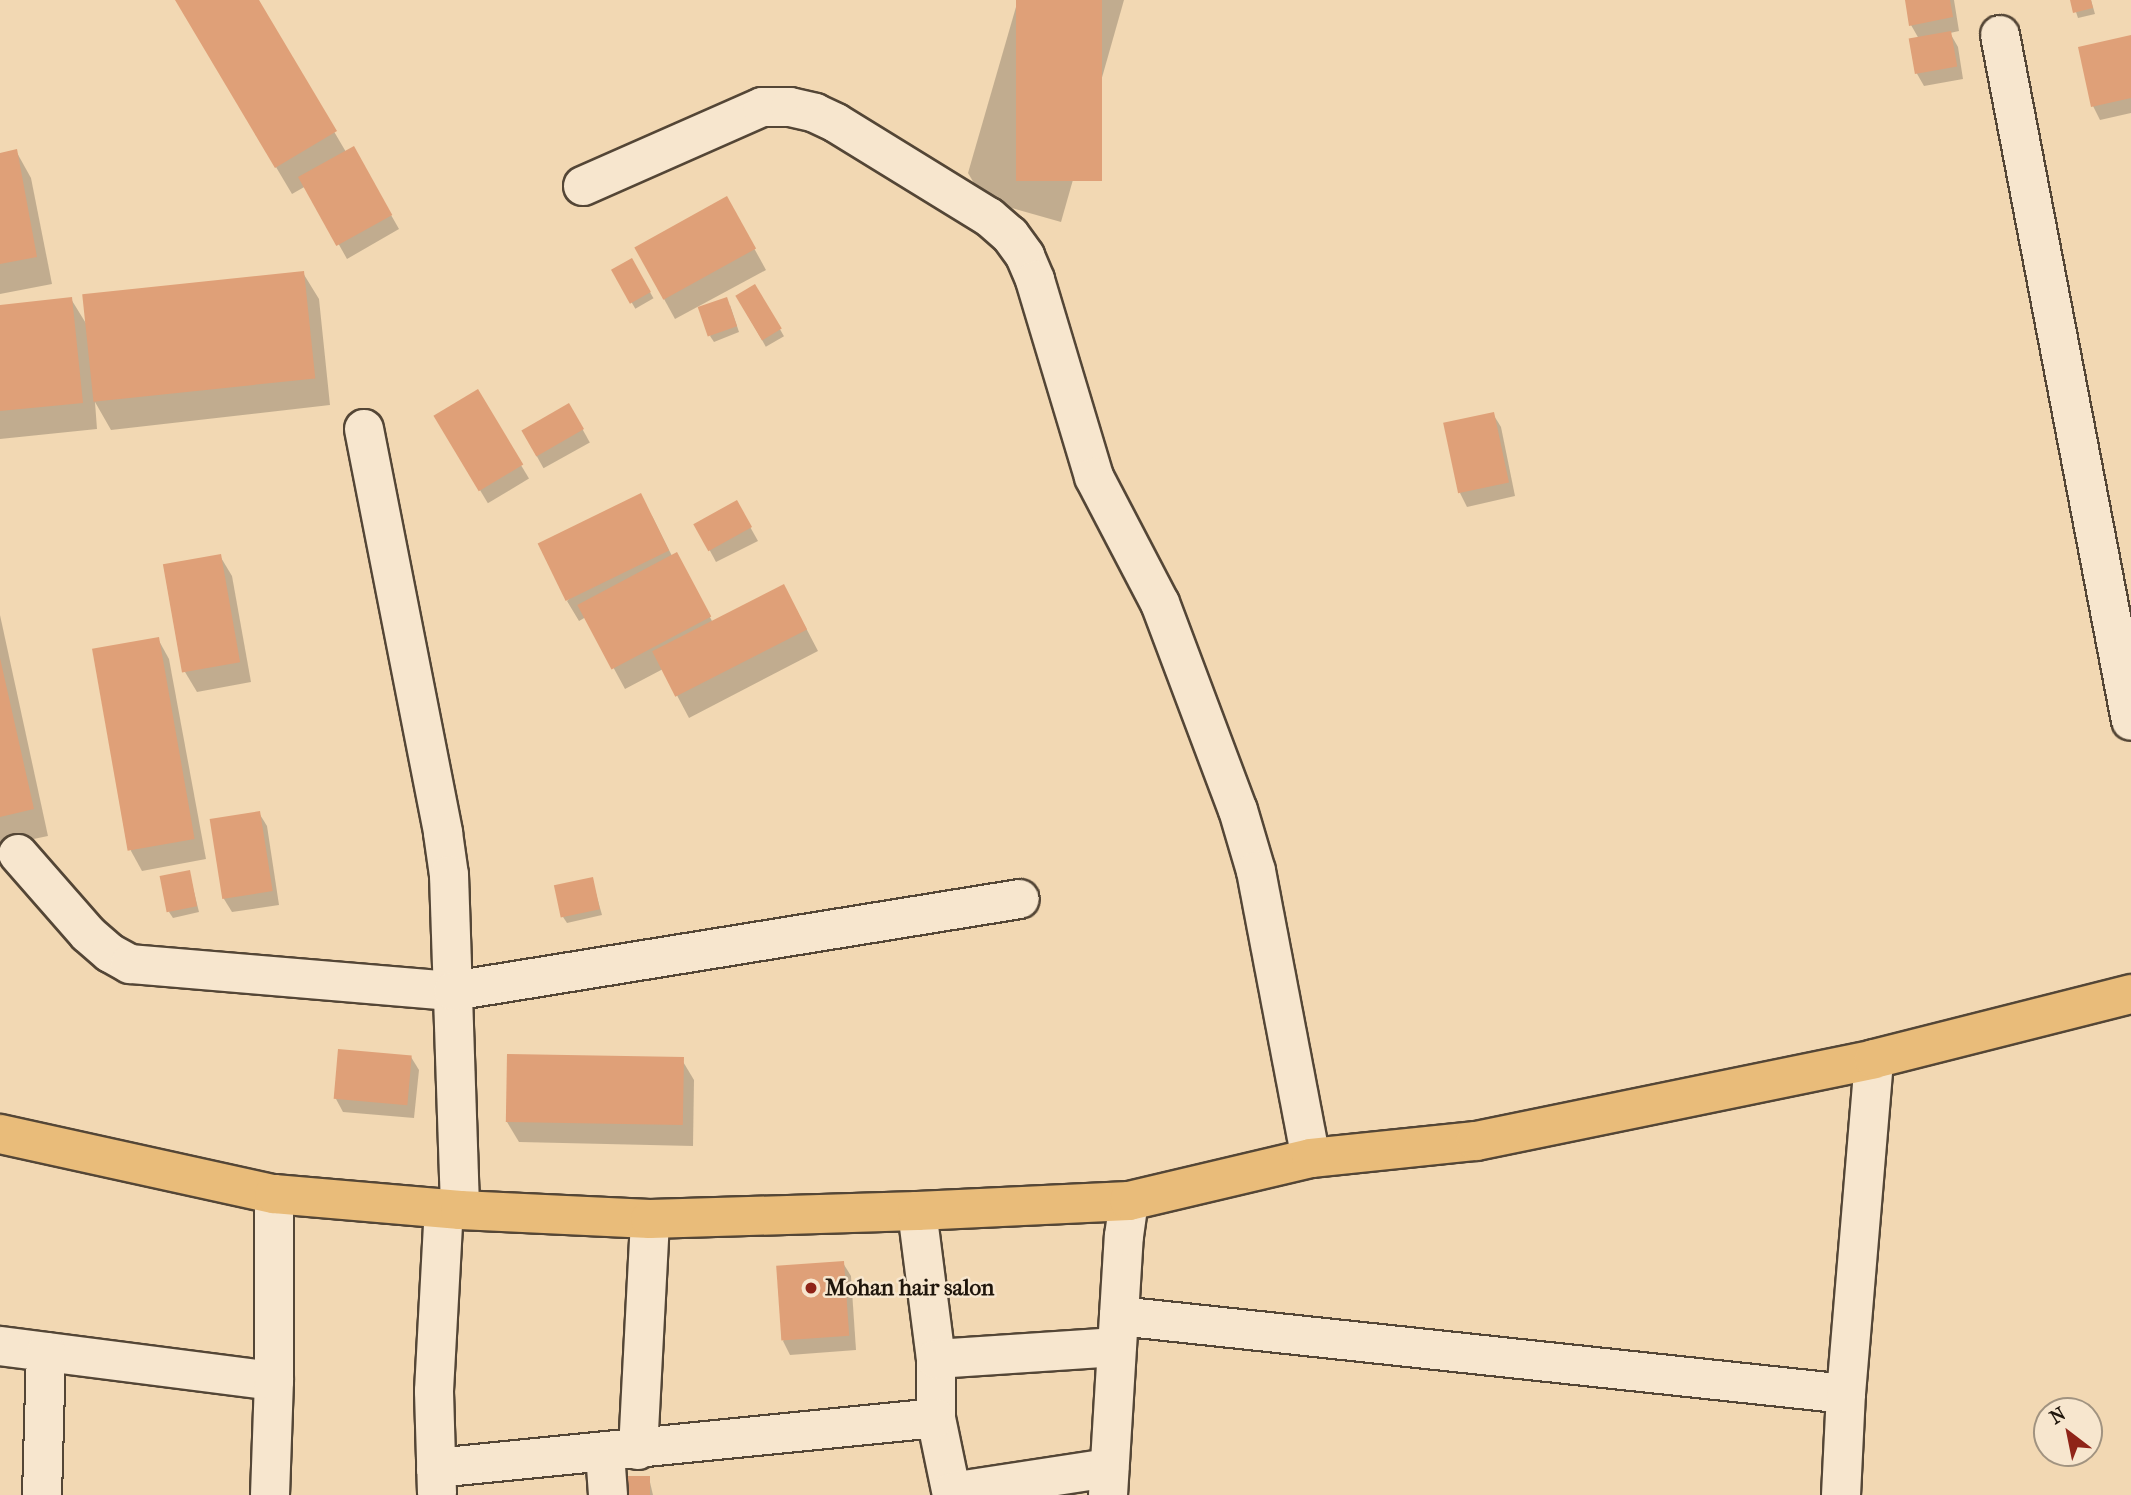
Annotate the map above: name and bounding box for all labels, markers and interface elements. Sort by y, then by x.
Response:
place label: Mohan hair salon [825,1274,994,1302]
marker: Mohan hair salon [803,1280,819,1296]
north arrow [2033,1397,2103,1467]
text: N [2046,1403,2070,1429]

